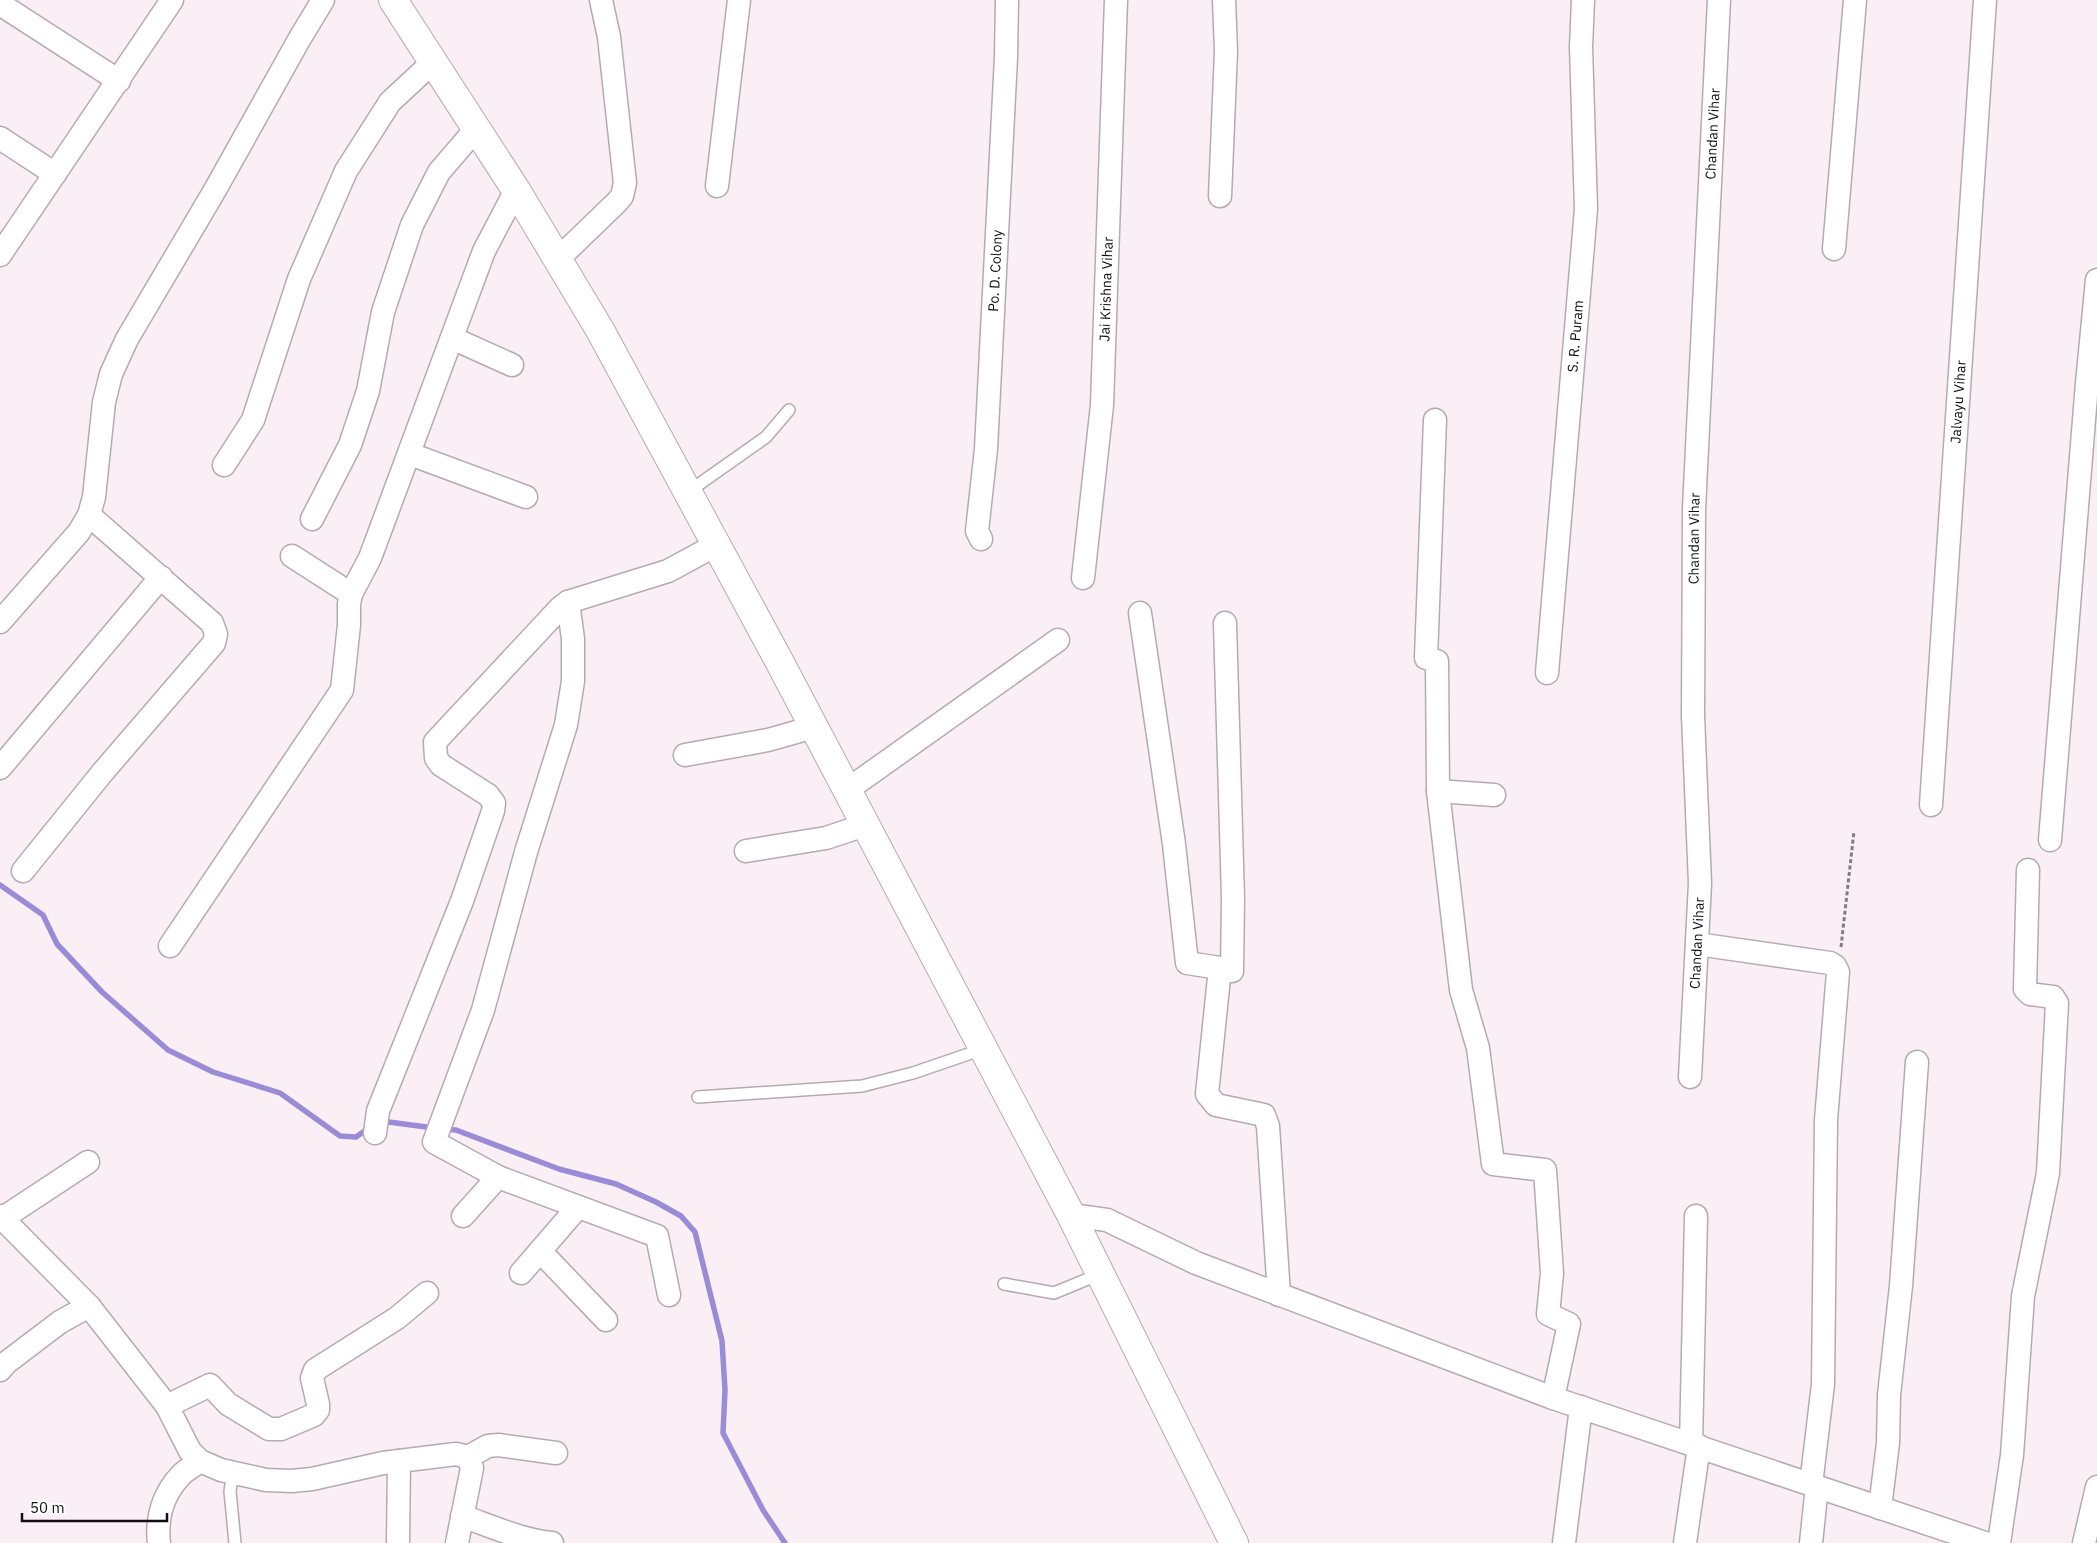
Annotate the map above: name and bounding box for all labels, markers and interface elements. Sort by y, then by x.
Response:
street label: Chandan Vihar [1701,88,1724,180]
street label: Po. D. Colony [984,229,1006,312]
street label: Jai Krishna Vihar [1095,236,1117,342]
street label: S. R. Puram [1563,299,1587,373]
street label: Jalvayu Vihar [1946,360,1970,444]
street label: Chandan Vihar [1685,492,1704,584]
street label: Chandan Vihar [1686,897,1708,989]
scale bar [22,1490,168,1522]
text: 50 m [30,1498,65,1517]

